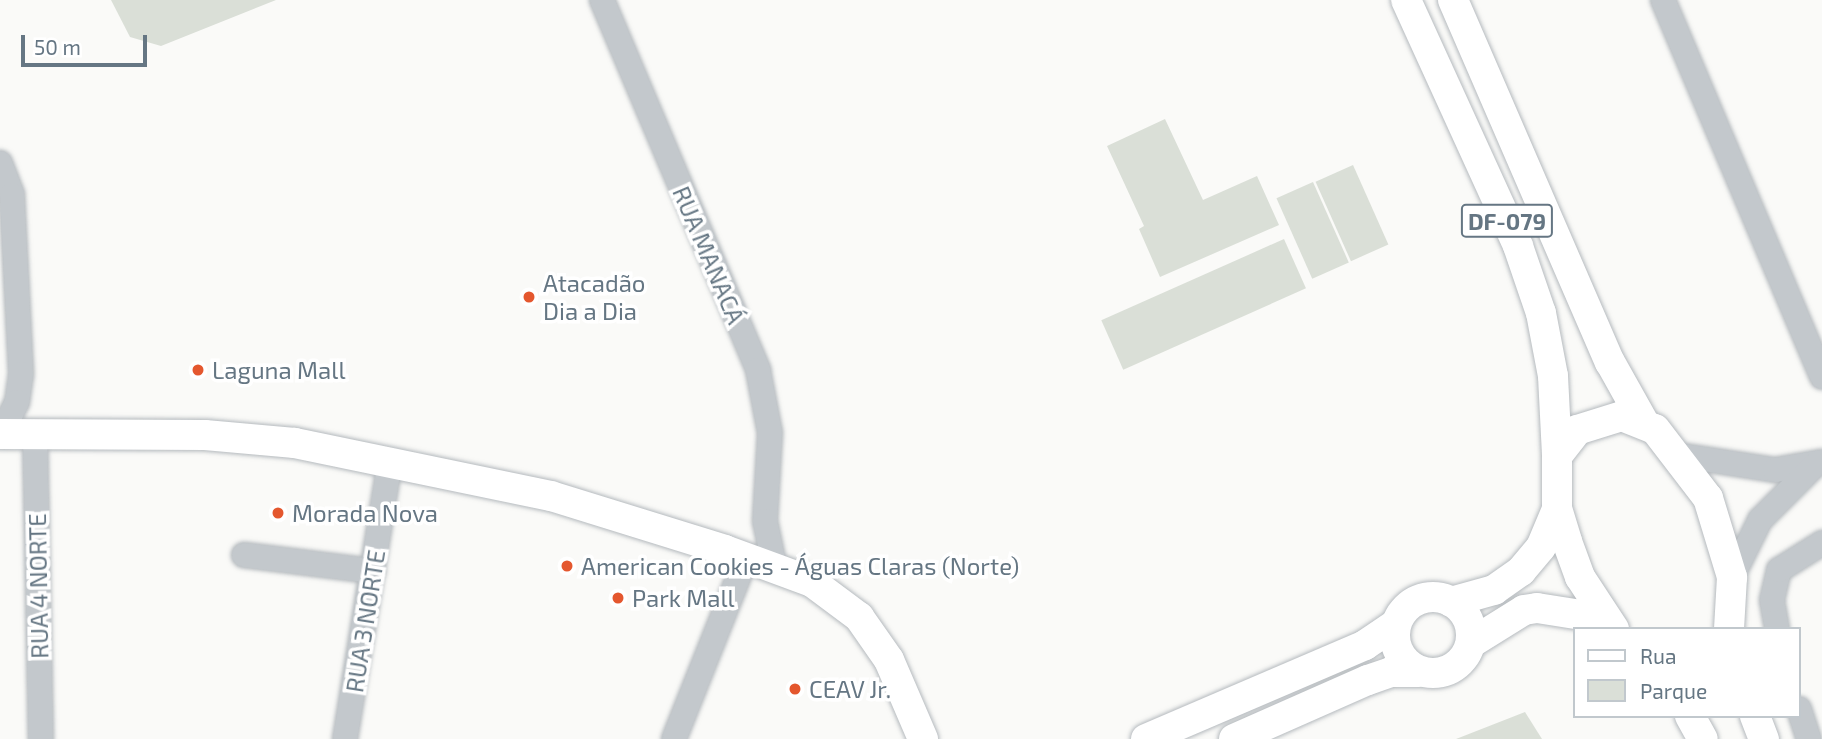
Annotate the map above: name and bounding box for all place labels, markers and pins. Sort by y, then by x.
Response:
place label: Atacadão Dia a Dia [543,269,645,325]
marker: Atacadão Dia a Dia [521,289,537,305]
place label: Laguna Mall [212,356,346,384]
marker: Laguna Mall [190,362,206,378]
place label: Morada Nova [292,499,438,527]
marker: Morada Nova [270,505,286,521]
place label: American Cookies - Águas Claras (Norte) [581,552,1020,580]
marker: American Cookies - Águas Claras (Norte) [559,558,575,574]
place label: Park Mall [632,584,735,612]
marker: Park Mall [610,590,626,606]
place label: CEAV Jr. [809,675,892,703]
marker: CEAV Jr. [787,681,803,697]

